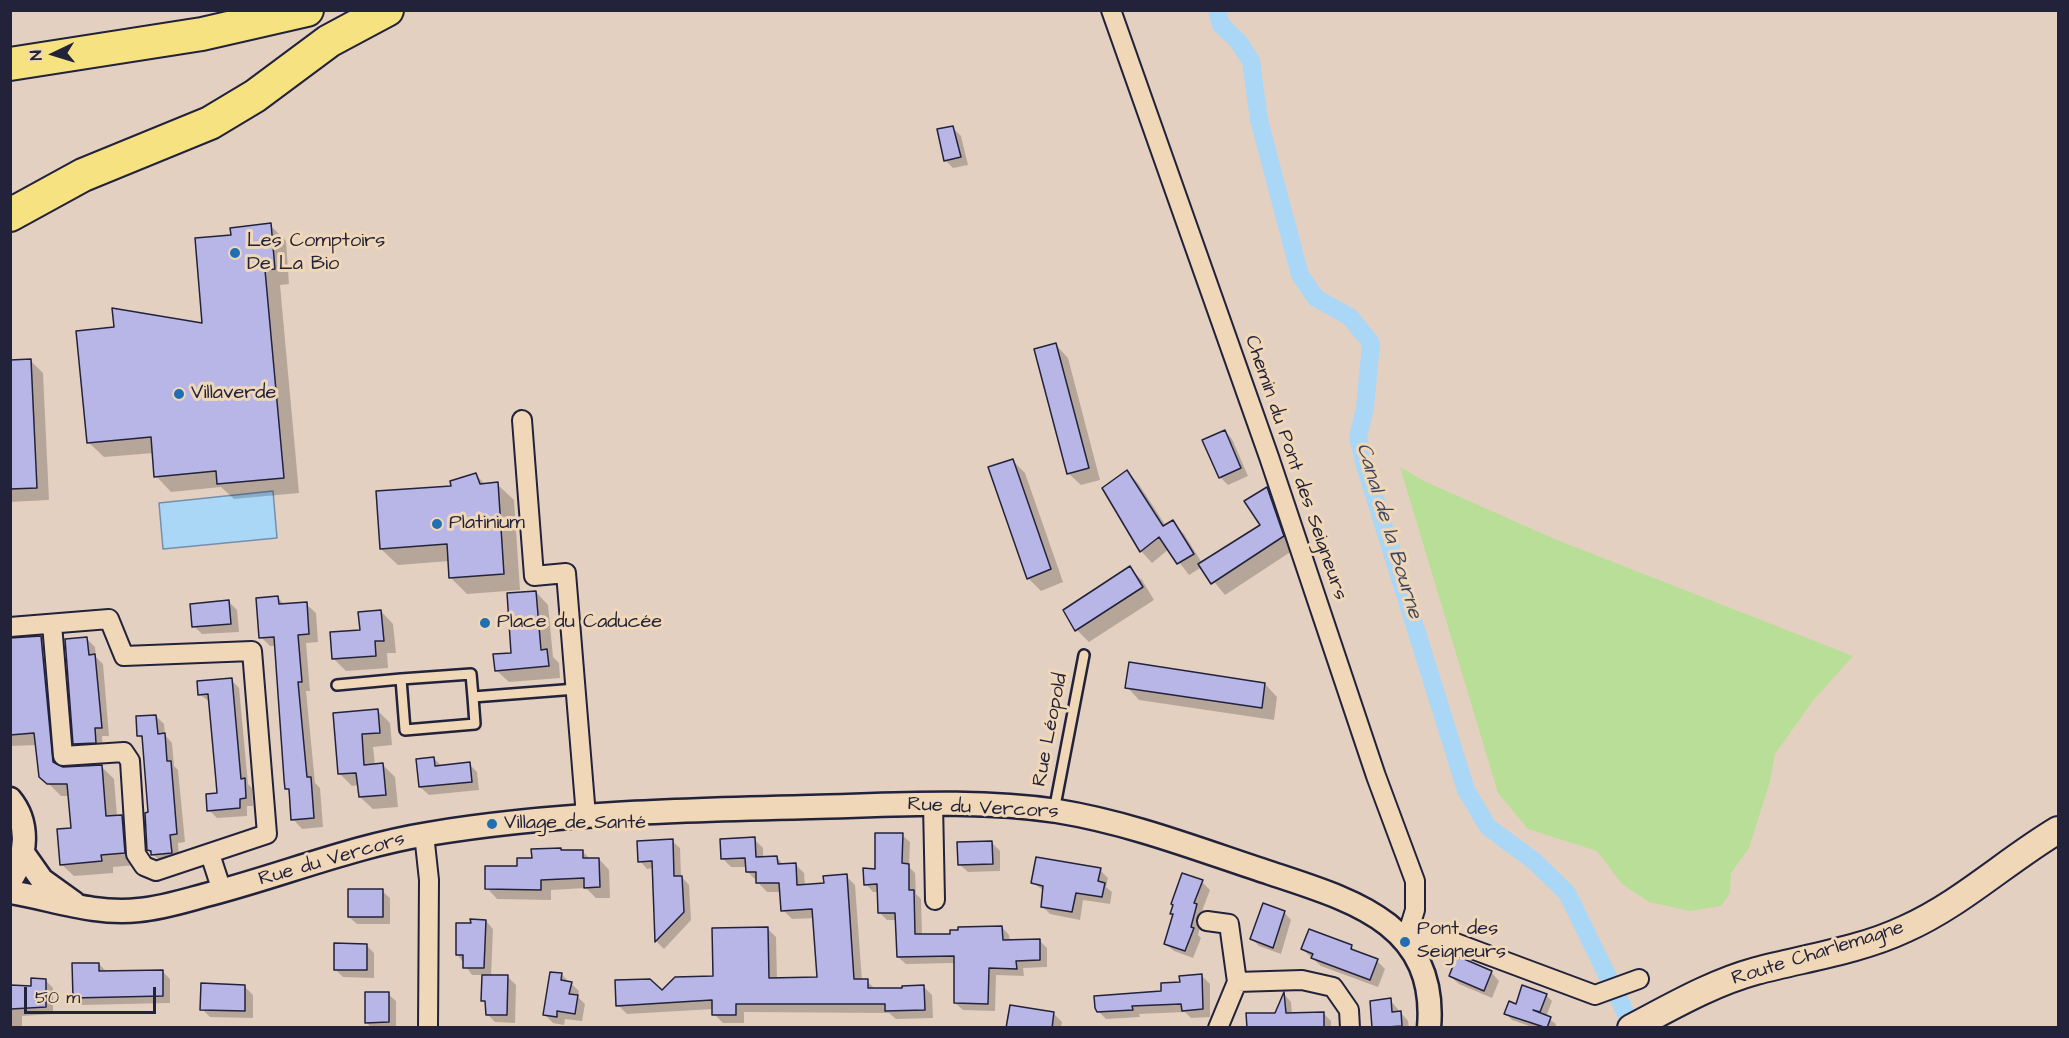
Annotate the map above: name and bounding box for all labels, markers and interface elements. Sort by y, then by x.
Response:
north arrow [24,24,84,84]
text: N [25,49,47,61]
place label: Les Comptoirs De La Bio [247,230,385,277]
marker: Les Comptoirs De La Bio [228,246,242,260]
street label: Chemin du Pont des Seigneurs [1238,333,1352,603]
place label: Villaverde [191,382,276,406]
marker: Villaverde [172,387,186,401]
water label: Canal de la Bourne [1349,440,1427,622]
place label: Platinium [449,512,525,536]
marker: Platinium [430,517,444,531]
place label: Place du Caducée [497,611,662,635]
marker: Place du Caducée [478,616,492,630]
street label: Rue Léopold [1028,671,1074,789]
street label: Rue du Vercors [907,793,1059,825]
place label: Village de Santé [504,812,646,836]
marker: Village de Santé [485,817,499,831]
street label: Rue du Vercors [256,828,408,892]
street label: Route Charlemagne [1729,916,1907,992]
place label: Pont des Seigneurs [1417,918,1506,965]
marker: Pont des Seigneurs [1398,935,1412,949]
scale bar [27,975,159,1013]
text: 50 m [35,985,80,1010]

